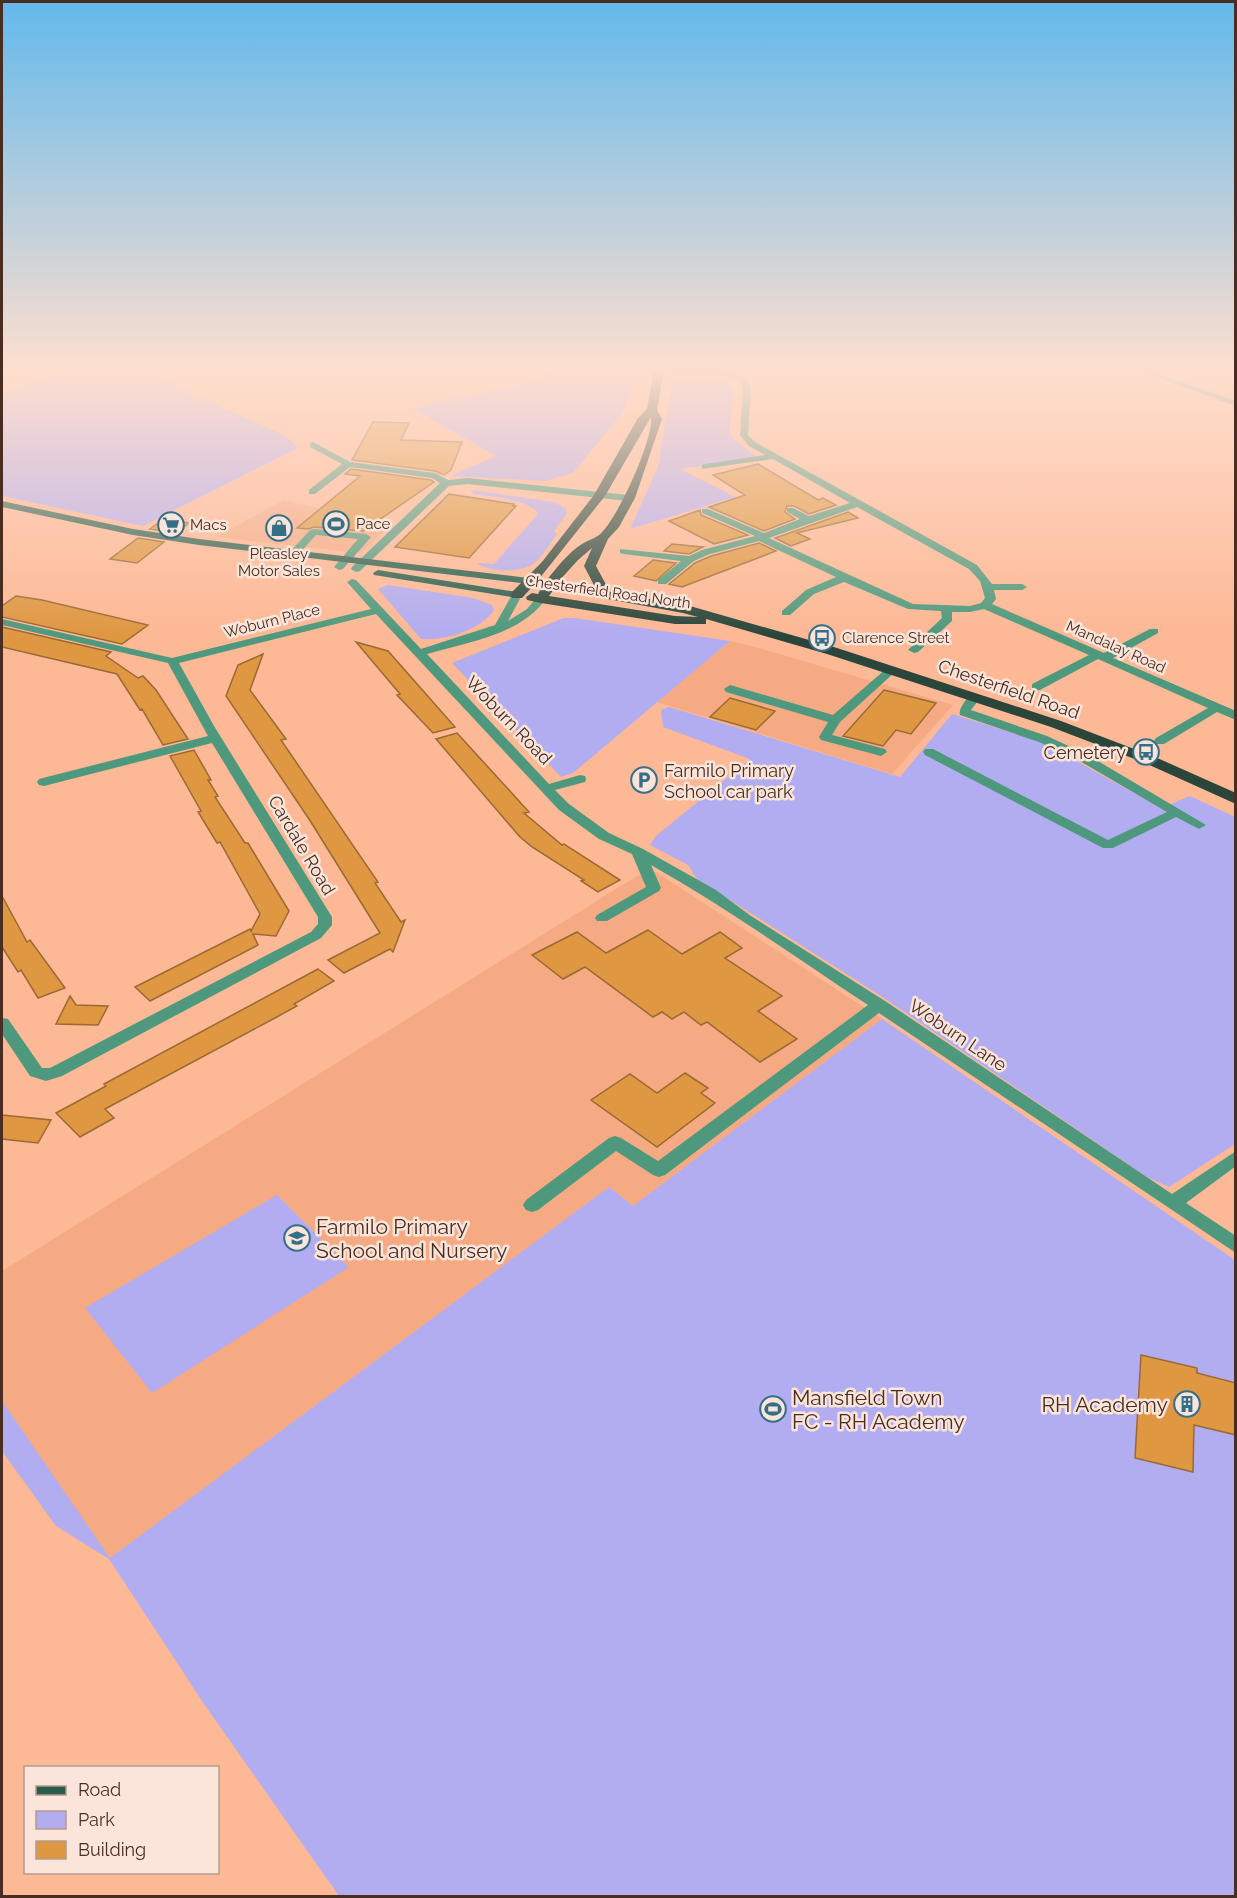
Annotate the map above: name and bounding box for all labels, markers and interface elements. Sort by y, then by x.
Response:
sports icon: Pace [321,509,351,539]
supermarket icon: Macs [156,510,186,540]
shop icon: Pleasley Motor Sales [264,513,294,543]
place label: Pace [356,515,391,533]
place label: Macs [190,516,227,534]
place label: Pleasley Motor Sales [238,545,320,580]
street label: Chesterfield Road North [524,571,692,613]
street label: Woburn Place [222,600,322,642]
street label: Mandalay Road [1063,617,1169,677]
bus stop icon: Clarence Street [807,623,837,653]
place label: Clarence Street [842,629,950,647]
street label: Chesterfield Road [935,655,1083,723]
street label: Woburn Road [462,671,556,769]
bus stop icon: Cemetery [1131,737,1161,767]
place label: Cemetery [1044,742,1126,763]
place label: Farmilo Primary School car park [664,760,794,802]
parking icon: Farmilo Primary School car park [629,765,659,795]
street label: Cardale Road [264,791,340,899]
street label: Woburn Lane [905,995,1011,1076]
place label: Farmilo Primary School and Nursery [316,1214,507,1263]
school or university icon: Farmilo Primary School and Nursery [282,1223,312,1253]
place label: Mansfield Town FC - RH Academy [792,1385,965,1434]
building icon: RH Academy [1172,1389,1202,1419]
place label: RH Academy [1041,1392,1168,1417]
sports icon: Mansfield Town FC - RH Academy [758,1394,788,1424]
legend [24,1766,219,1874]
text: Road [78,1779,121,1800]
text: Park [78,1809,115,1830]
text: Building [78,1839,146,1860]

